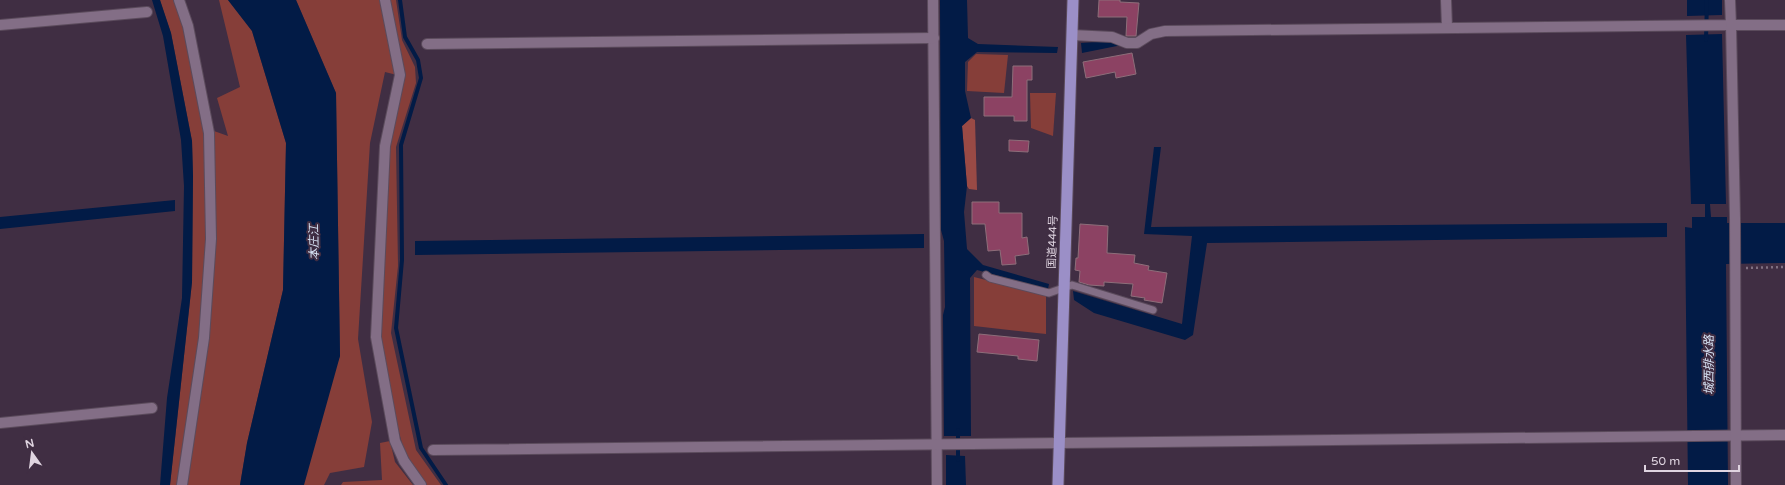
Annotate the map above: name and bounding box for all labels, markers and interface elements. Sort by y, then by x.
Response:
street label: 国道444号 [1045,215,1060,269]
water label: 本庄江 [307,222,321,260]
water label: 城西排水路 [1702,334,1716,395]
north arrow [12,433,52,473]
text: N [24,436,36,451]
scale bar [1645,447,1739,473]
text: 50 m [1651,454,1680,468]

